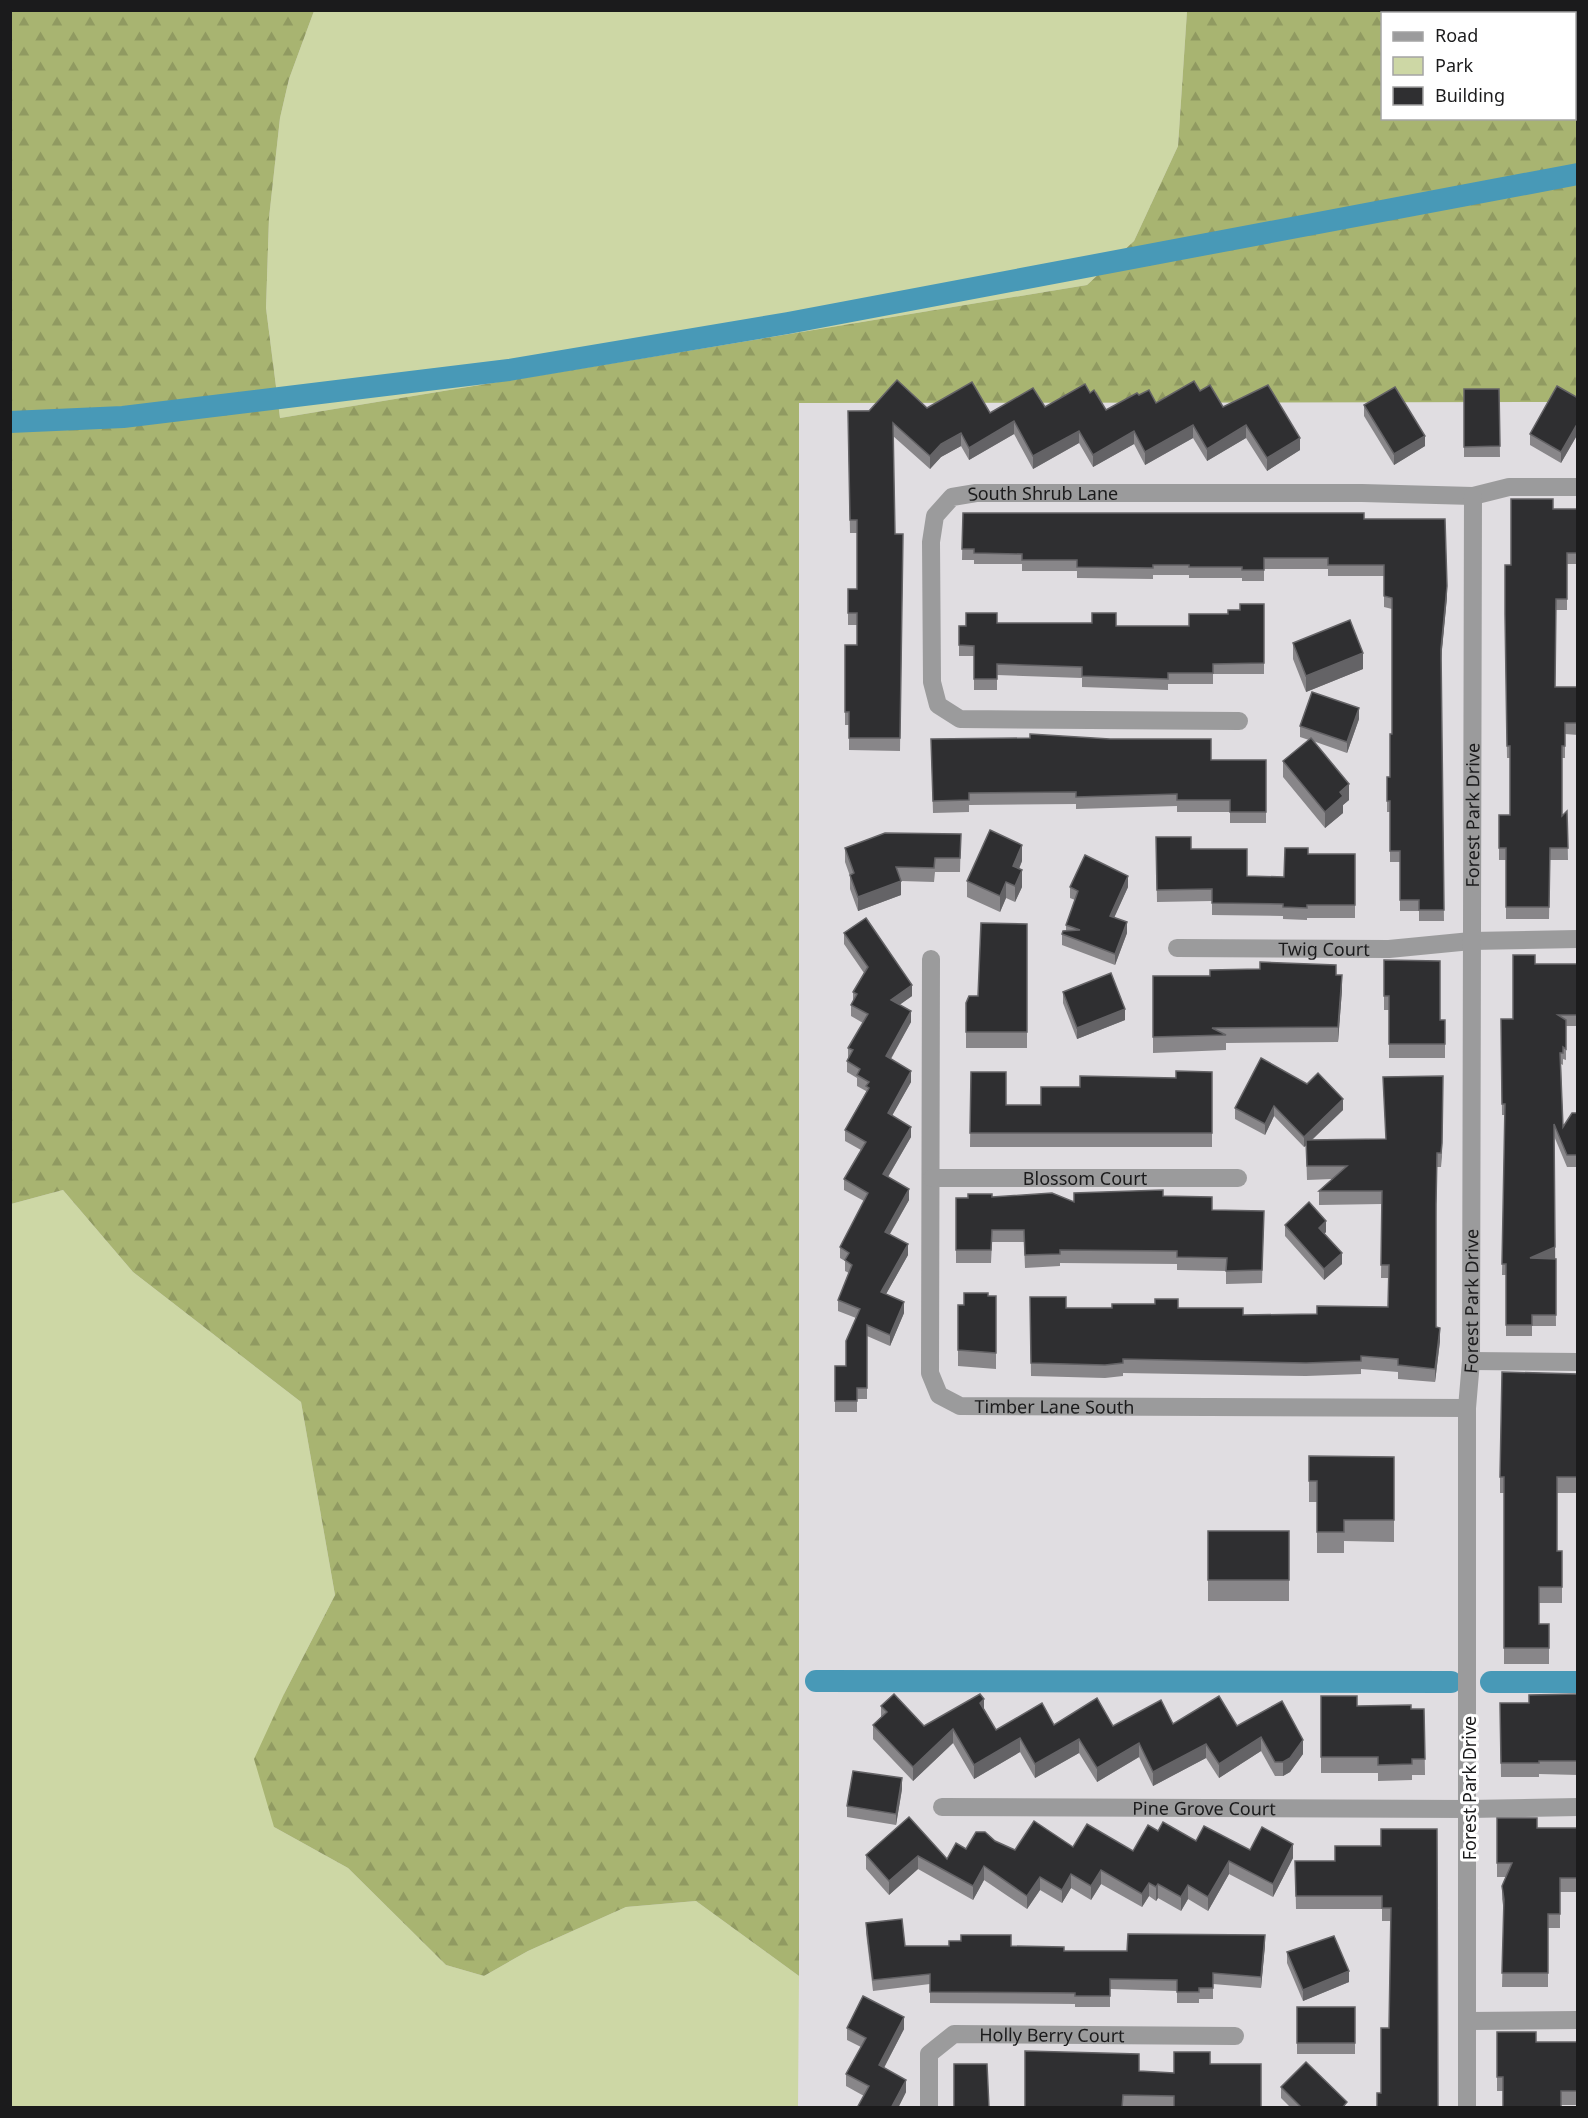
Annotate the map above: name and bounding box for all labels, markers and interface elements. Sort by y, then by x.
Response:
legend [1381,12,1576,120]
text: Road [1435,23,1478,47]
text: Park [1435,53,1473,77]
text: Building [1435,83,1505,107]
street label: South Shrub Lane [966,481,1118,506]
street label: Forest Park Drive [1460,743,1484,887]
street label: Twig Court [1278,936,1370,961]
street label: Blossom Court [1023,1166,1148,1190]
street label: Forest Park Drive [1458,1229,1483,1374]
street label: Timber Lane South [975,1394,1135,1419]
street label: Forest Park Drive [1457,1716,1481,1860]
street label: Pine Grove Court [1132,1796,1276,1820]
street label: Holly Berry Court [979,2022,1125,2047]

